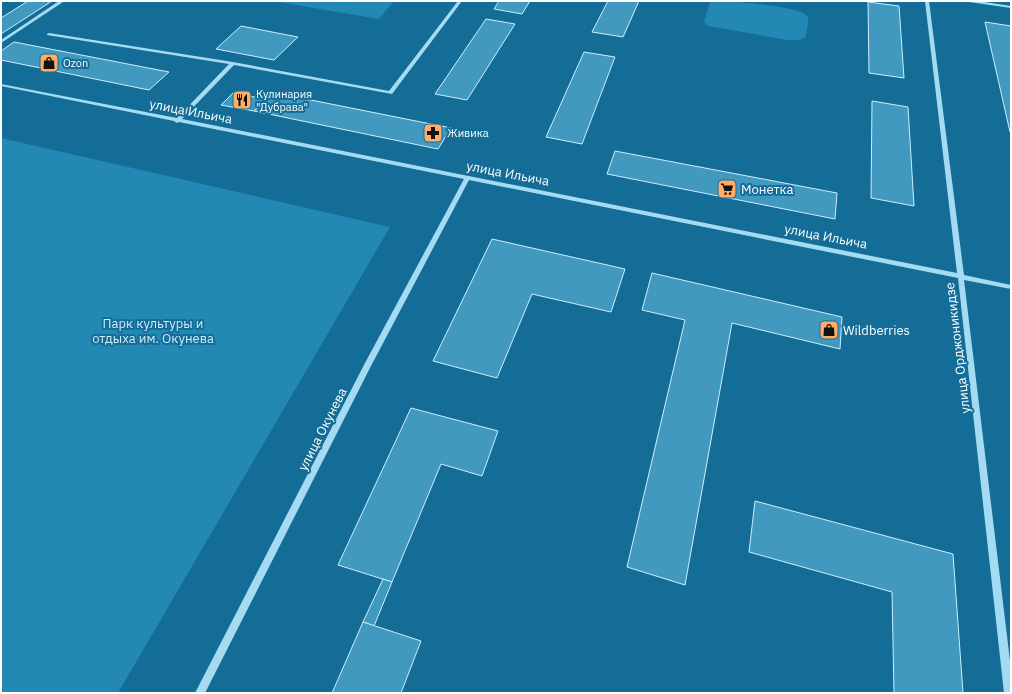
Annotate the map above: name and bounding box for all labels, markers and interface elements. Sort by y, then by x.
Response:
shop icon: Ozon [38,52,60,74]
place label: Ozon [63,56,88,70]
place label: Кулинария "Дубрава" [256,87,312,114]
restaurant icon: Кулинария "Дубрава" [231,89,253,111]
street label: улица Ильича [148,95,234,128]
pharmacy icon: Живика [422,122,444,144]
place label: Живика [447,126,489,140]
street label: улица Ильича [465,157,551,190]
supermarket icon: Монетка [716,178,738,200]
place label: Монетка [741,181,794,198]
street label: улица Ильича [783,220,869,253]
street label: улица Орджоникидзе [941,281,974,415]
park label: Парк культуры и отдыха им. Окунева [92,315,214,347]
shop icon: Wildberries [818,319,840,341]
place label: Wildberries [843,322,910,339]
street label: улица Окунева [294,385,351,474]

